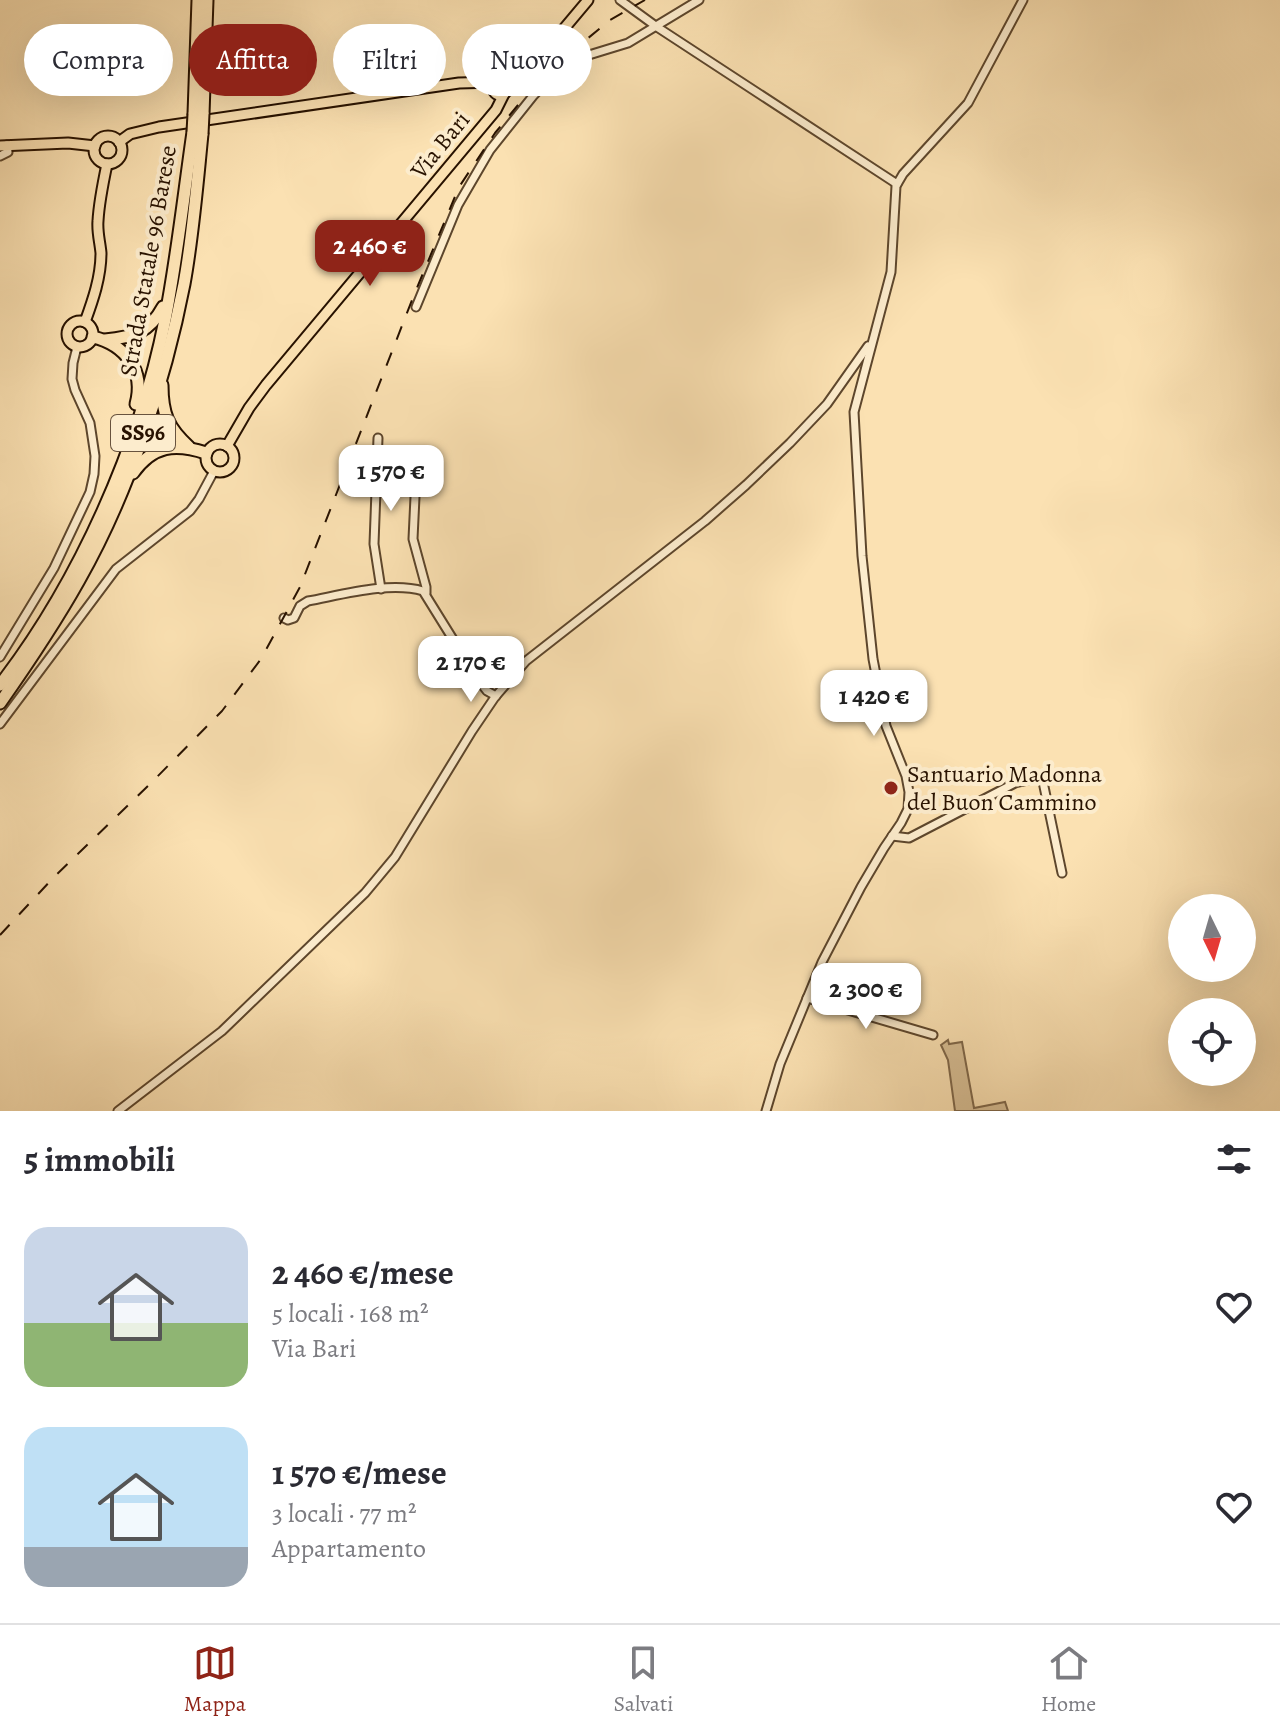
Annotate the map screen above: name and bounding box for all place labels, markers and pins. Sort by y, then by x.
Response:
pin: 2 460 € [296,220,444,288]
pin: 1 570 € [317,445,465,513]
pin: 2 170 € [397,636,545,704]
pin: 1 420 € [800,670,948,738]
place label: Santuario Madonna del Buon Cammino [907,758,1103,818]
marker: Santuario Madonna del Buon Cammino [882,779,900,797]
pin: 2 300 € [792,963,940,1031]

